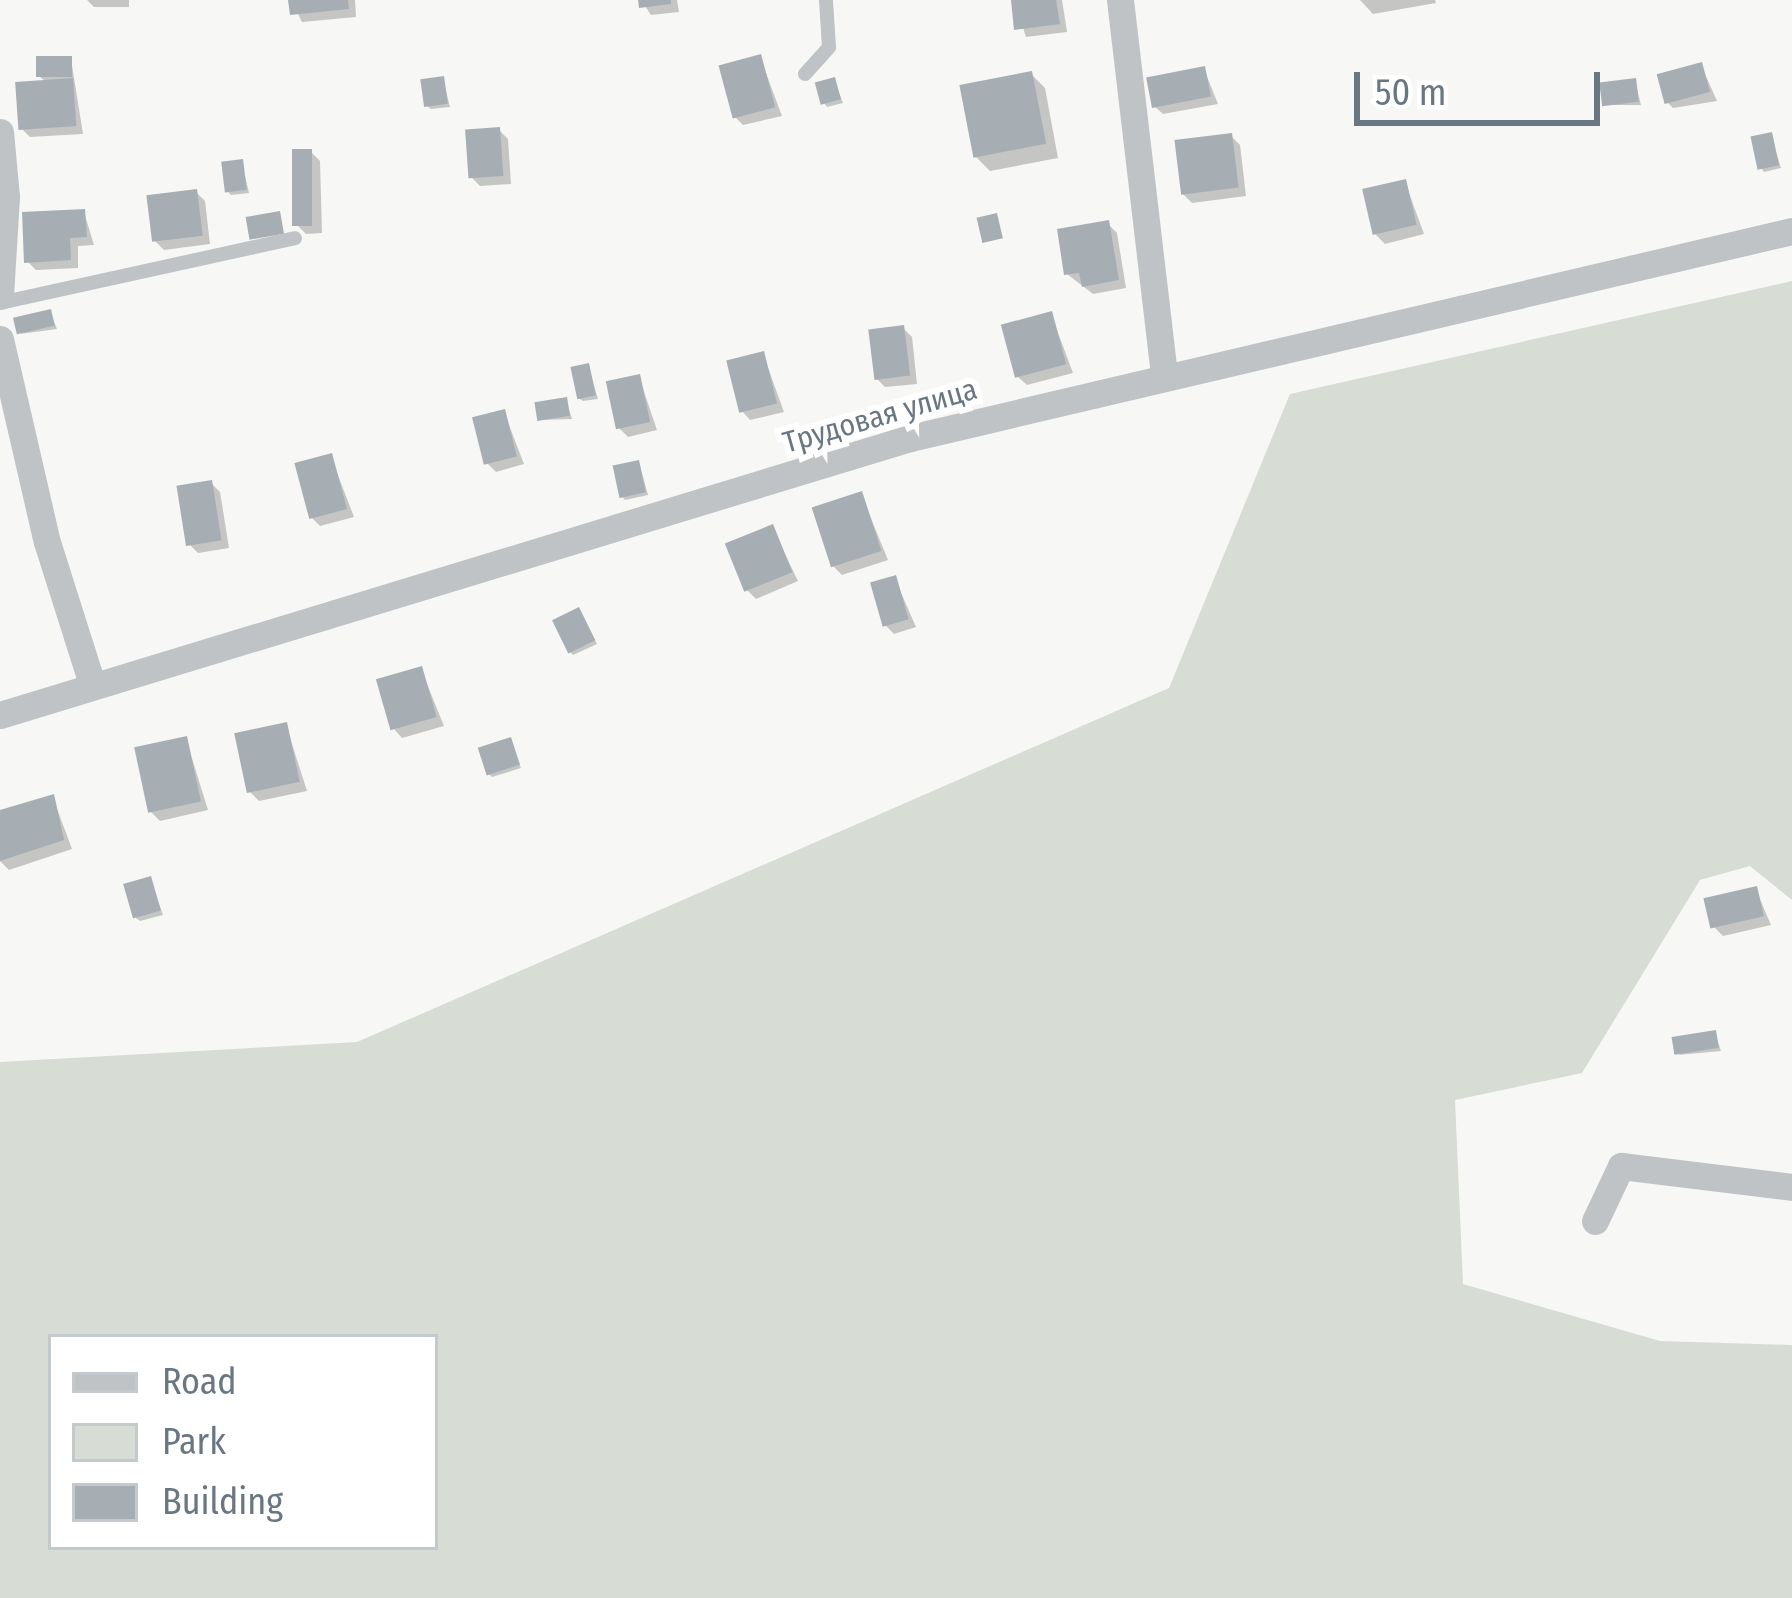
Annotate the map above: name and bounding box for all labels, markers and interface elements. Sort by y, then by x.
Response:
scale bar [1360,48,1606,122]
text: 50 m [1375,71,1446,115]
street label: Трудовая улица [779,371,981,461]
legend [48,1334,438,1550]
text: Road [162,1360,237,1404]
text: Park [162,1420,226,1464]
text: Building [162,1480,283,1524]

